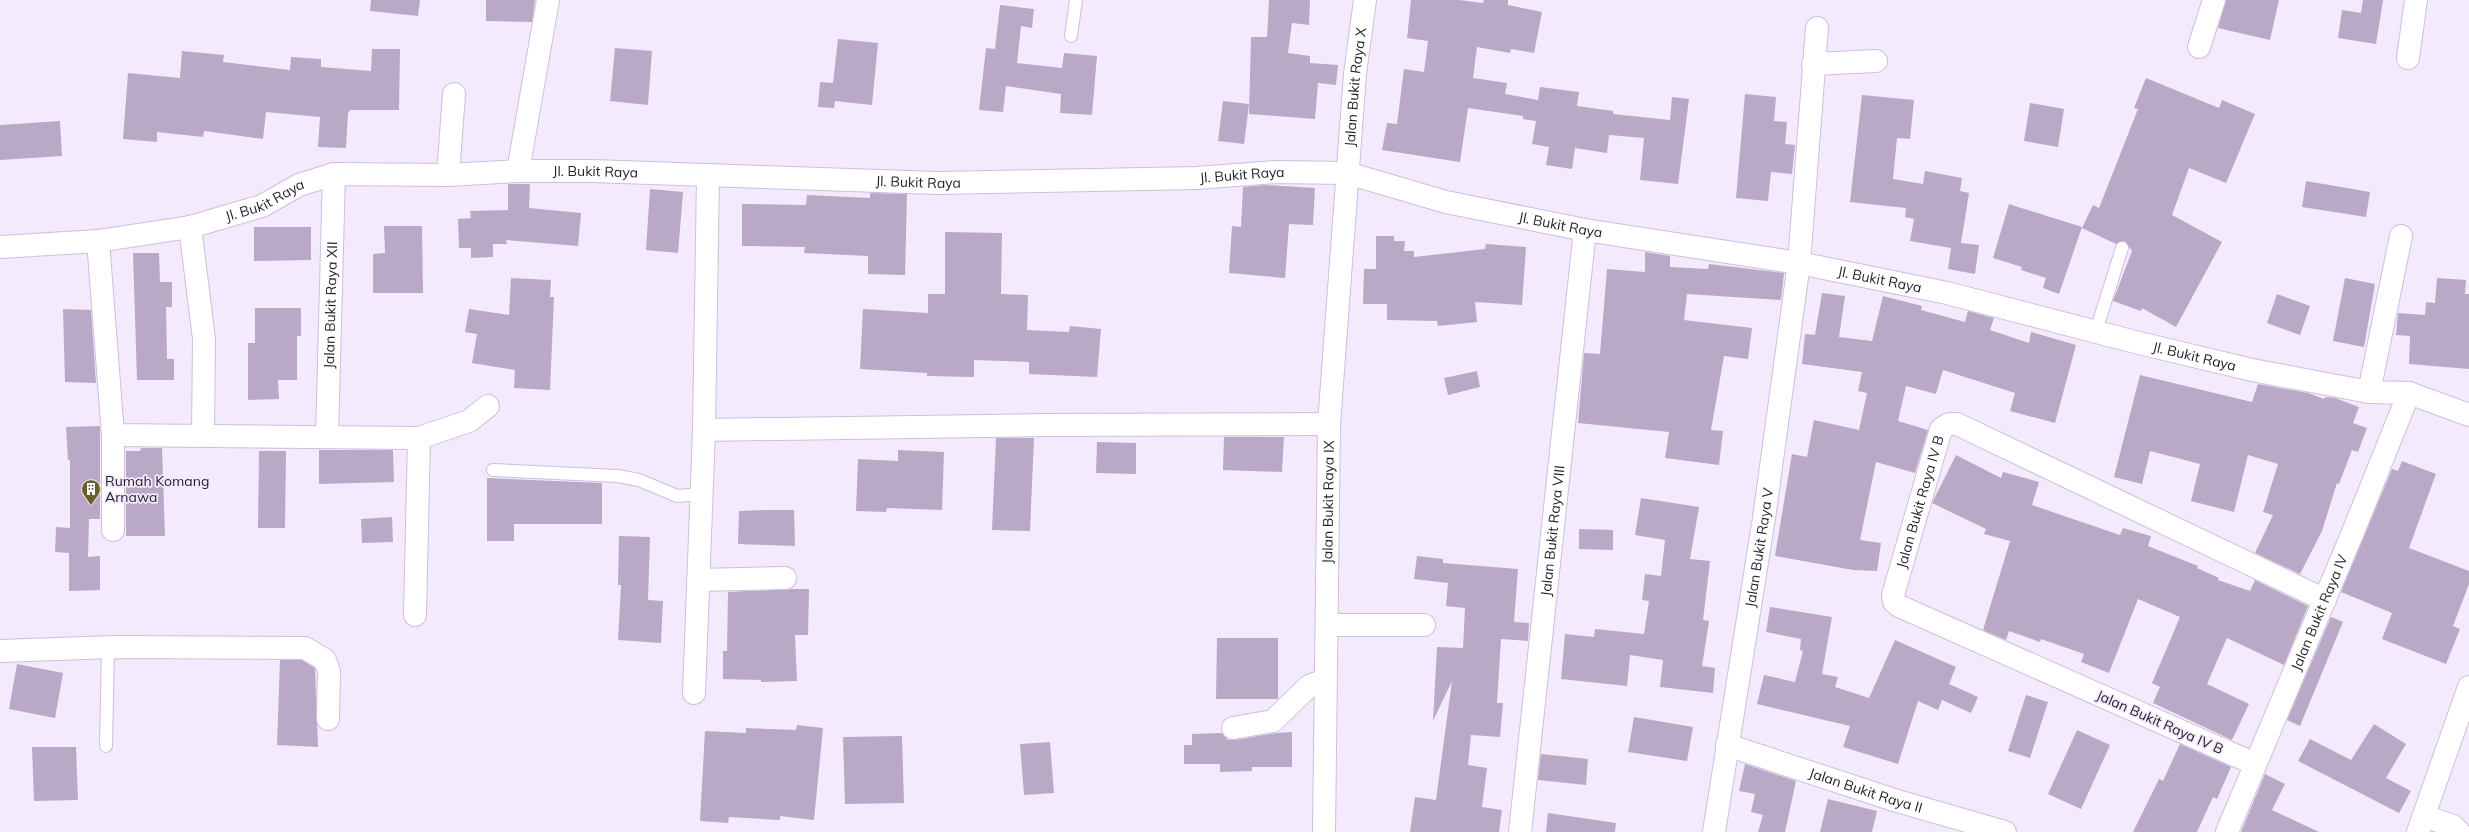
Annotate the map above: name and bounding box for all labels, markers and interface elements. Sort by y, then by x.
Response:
street label: Jalan Bukit Raya X [1341,26,1370,147]
street label: Jl. Bukit Raya [553,162,638,182]
street label: Jl. Bukit Raya [1199,163,1285,187]
street label: Jl. Bukit Raya [875,172,961,192]
street label: Jl. Bukit Raya [223,175,306,225]
street label: Jl. Bukit Raya [1517,208,1604,242]
street label: Jalan Bukit Raya XII [320,241,341,369]
street label: Jl. Bukit Raya [1836,262,1923,297]
street label: Jl. Bukit Raya [2151,338,2238,375]
street label: Jalan Bukit Raya IV B [1892,433,1948,570]
street label: Jalan Bukit Raya IX [1318,440,1338,564]
street label: Jalan Bukit Raya VIII [1537,464,1569,597]
place label: Rumah Komang Arnawa [105,472,209,506]
building icon: Rumah Komang Arnawa [80,478,102,506]
street label: Jalan Bukit Raya V [1741,487,1777,609]
street label: Jalan Bukit Raya IV [2287,552,2352,673]
street label: Jalan Bukit Raya IV B [2094,686,2226,758]
street label: Jalan Bukit Raya II [1807,764,1925,817]

